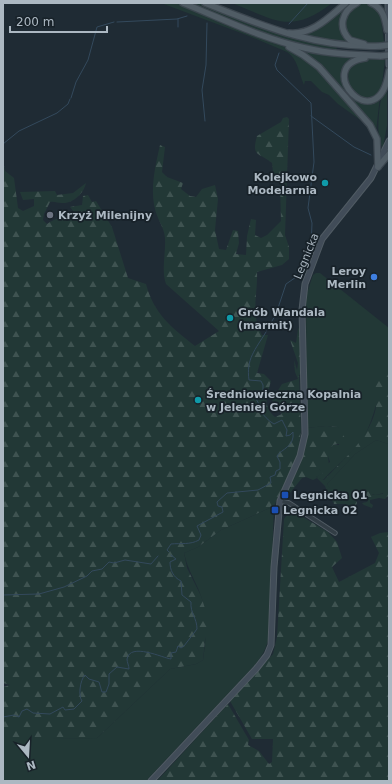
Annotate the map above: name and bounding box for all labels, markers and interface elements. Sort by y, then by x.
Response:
scale bar [10,8,107,34]
text: 200 m [16,15,54,29]
place label: Kolejkowo Modelarnia [248,171,317,197]
marker: Kolejkowo Modelarnia [320,178,330,188]
place label: Krzyż Milenijny [58,209,152,222]
marker: Krzyż Milenijny [45,210,55,220]
street label: Legnicka [291,231,322,281]
place label: Leroy Merlin [327,265,366,291]
marker: Leroy Merlin [369,272,379,282]
place label: Grób Wandala (marmit) [238,306,325,332]
marker: Grób Wandala (marmit) [225,313,235,323]
place label: Średniowieczna Kopalnia w Jeleniej Górze [206,388,361,414]
marker: Średniowieczna Kopalnia w Jeleniej Górze [193,395,203,405]
place label: Legnicka 01 [293,489,367,502]
marker: Legnicka 01 [280,490,290,500]
place label: Legnicka 02 [283,504,357,517]
marker: Legnicka 02 [270,505,280,515]
north arrow [8,736,48,776]
text: N [25,757,37,773]

